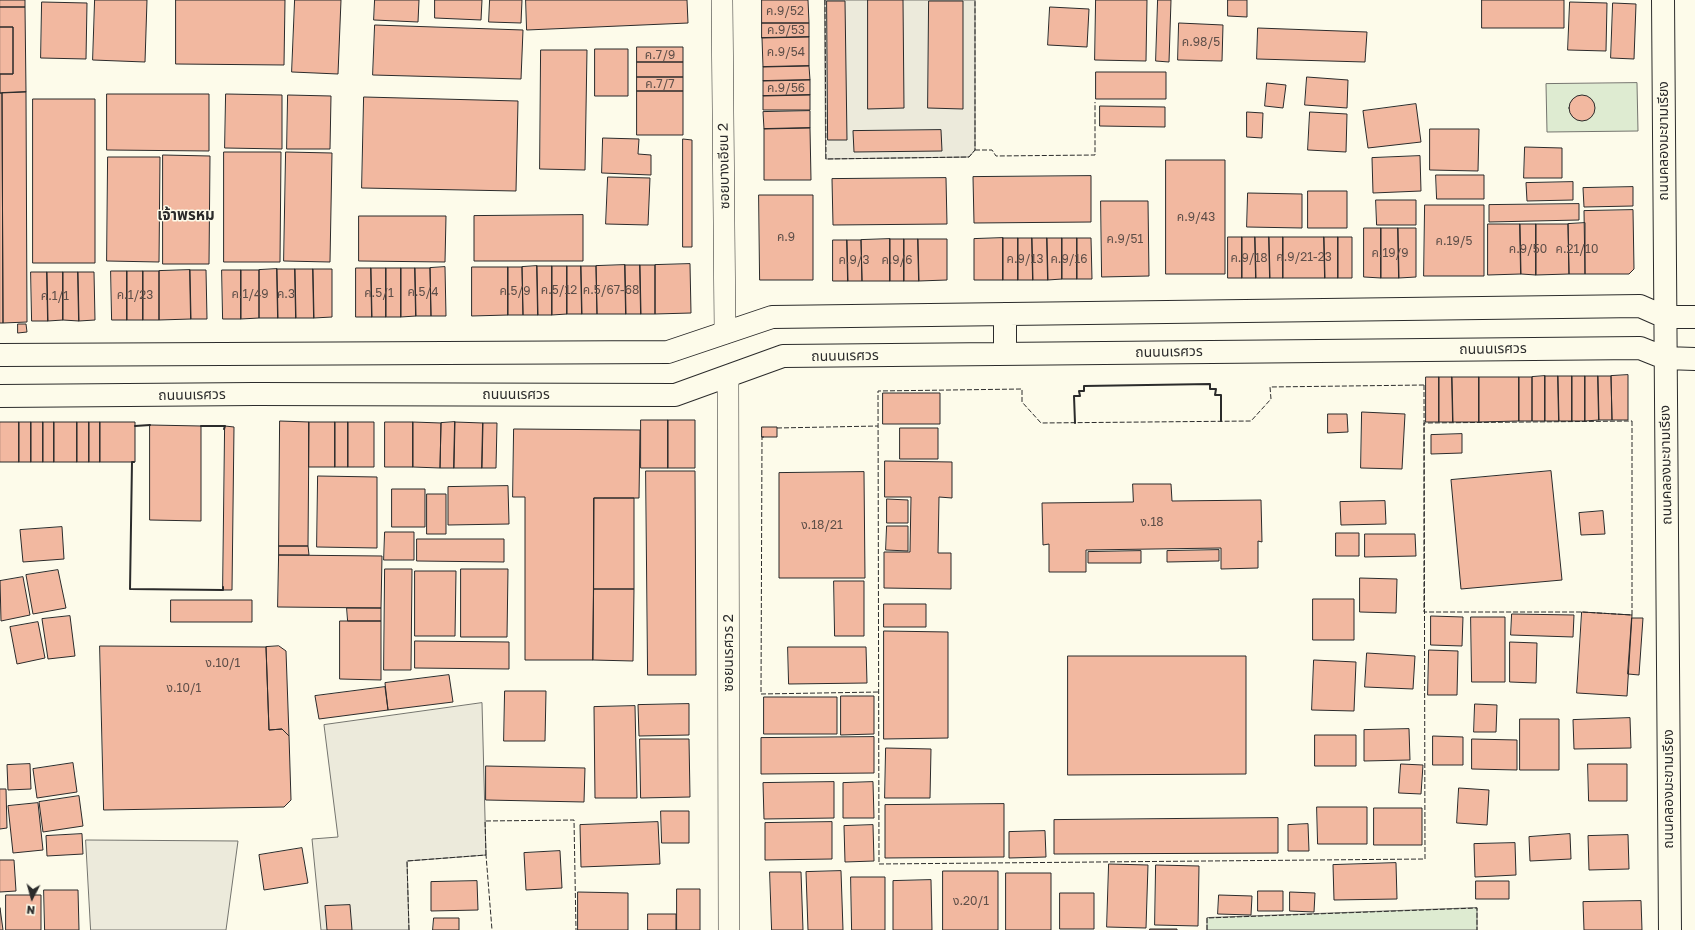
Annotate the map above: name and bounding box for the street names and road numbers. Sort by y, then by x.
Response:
street label: ถนนคลองมะขามเรียง [1656,81,1672,201]
street label: ซอยบางเอียน 2 [715,123,733,209]
street label: ถนนนเรศวร [1459,340,1527,358]
street label: ถนนนเรศวร [1135,343,1203,361]
street label: ถนนนเรศวร [811,347,879,365]
street label: ถนนนเรศวร [158,386,226,404]
street label: ถนนนเรศวร [482,387,550,403]
street label: ถนนคลองมะขามเรียง [1657,405,1675,525]
street label: ซอยนเรศวร 2 [721,614,737,692]
street label: ถนนคลองมะขามเรียง [1661,729,1677,849]

